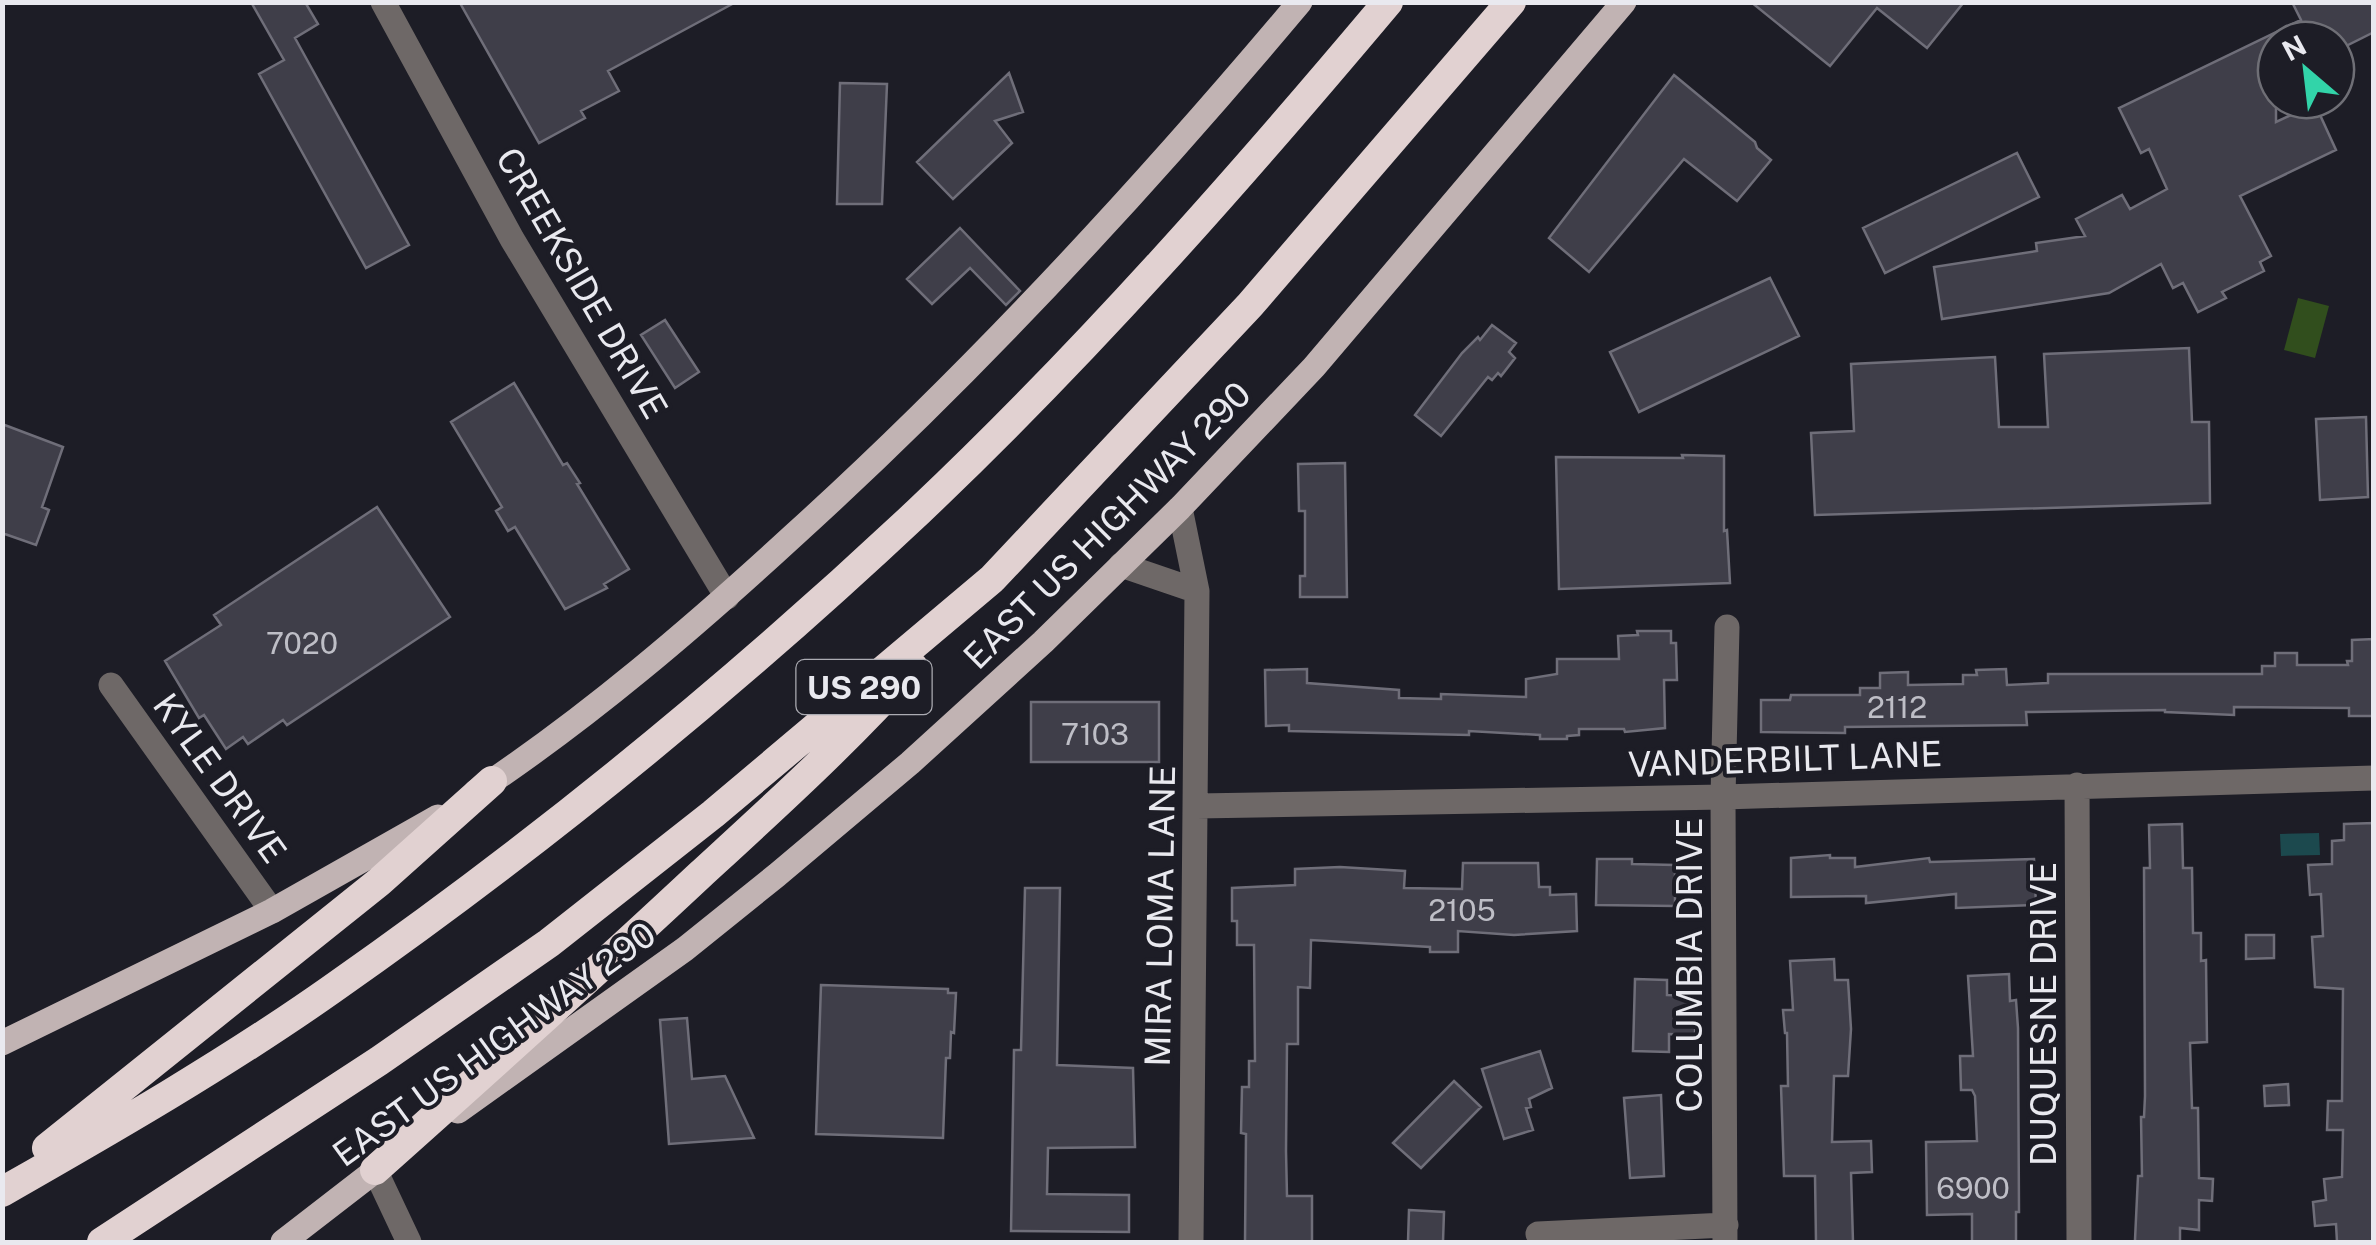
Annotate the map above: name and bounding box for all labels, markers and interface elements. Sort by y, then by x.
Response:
north arrow [2256,20,2356,120]
text: N [2277,28,2311,67]
street label: CREEKSIDE DRIVE [488,141,676,425]
street label: EAST US HIGHWAY 290 [955,373,1259,677]
house number: 7020 [266,625,338,661]
road number: US 290 [796,660,932,714]
street label: KYLE DRIVE [145,685,295,871]
house number: 2112 [1867,689,1927,725]
house number: 7103 [1061,716,1129,752]
street label: VANDERBILT LANE [1627,733,1943,785]
street label: MIRA LOMA LANE [1137,765,1183,1067]
street label: COLUMBIA DRIVE [1669,818,1710,1112]
street label: DUQUESNE DRIVE [2023,862,2064,1166]
house number: 2105 [1428,892,1496,928]
street label: EAST US HIGHWAY 290 [325,913,663,1175]
house number: 6900 [1936,1170,2010,1206]

